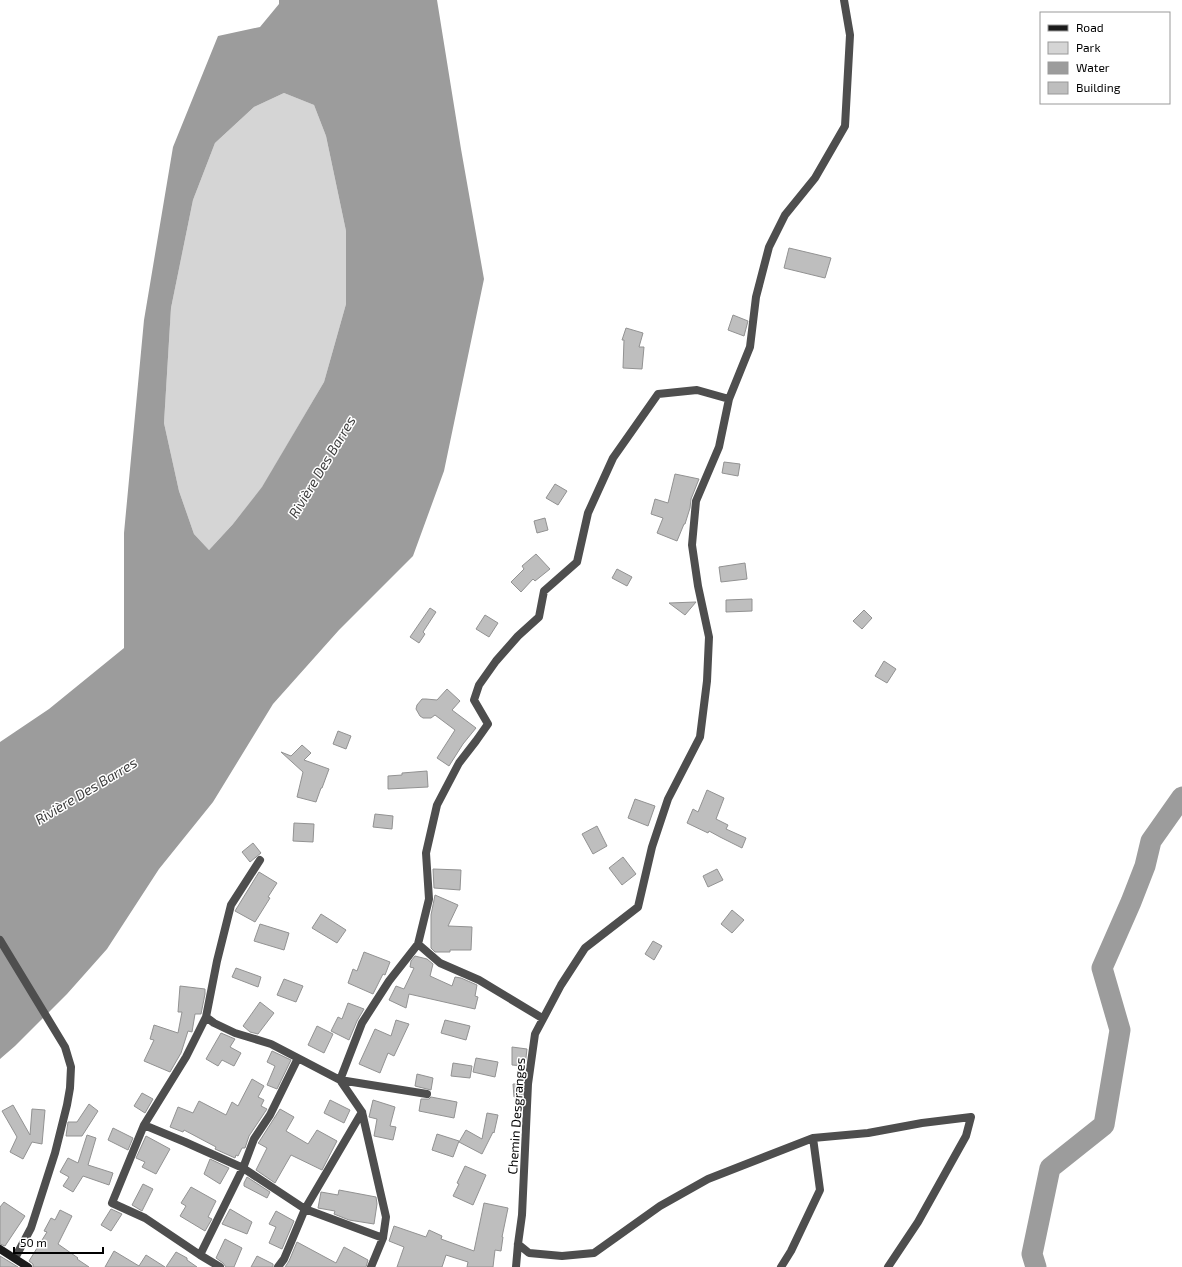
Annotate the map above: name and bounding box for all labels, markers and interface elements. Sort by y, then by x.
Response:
legend [1040,12,1170,104]
text: Road [1076,20,1104,34]
text: Park [1076,40,1101,54]
text: Water [1076,60,1110,74]
text: Building [1076,80,1121,94]
water label: Rivière Des Barres [284,413,359,521]
water label: Rivière Des Barres [32,753,140,828]
street label: Chemin Desgranges [504,1057,528,1175]
scale bar [14,1229,103,1255]
text: 50 m [20,1235,47,1249]

